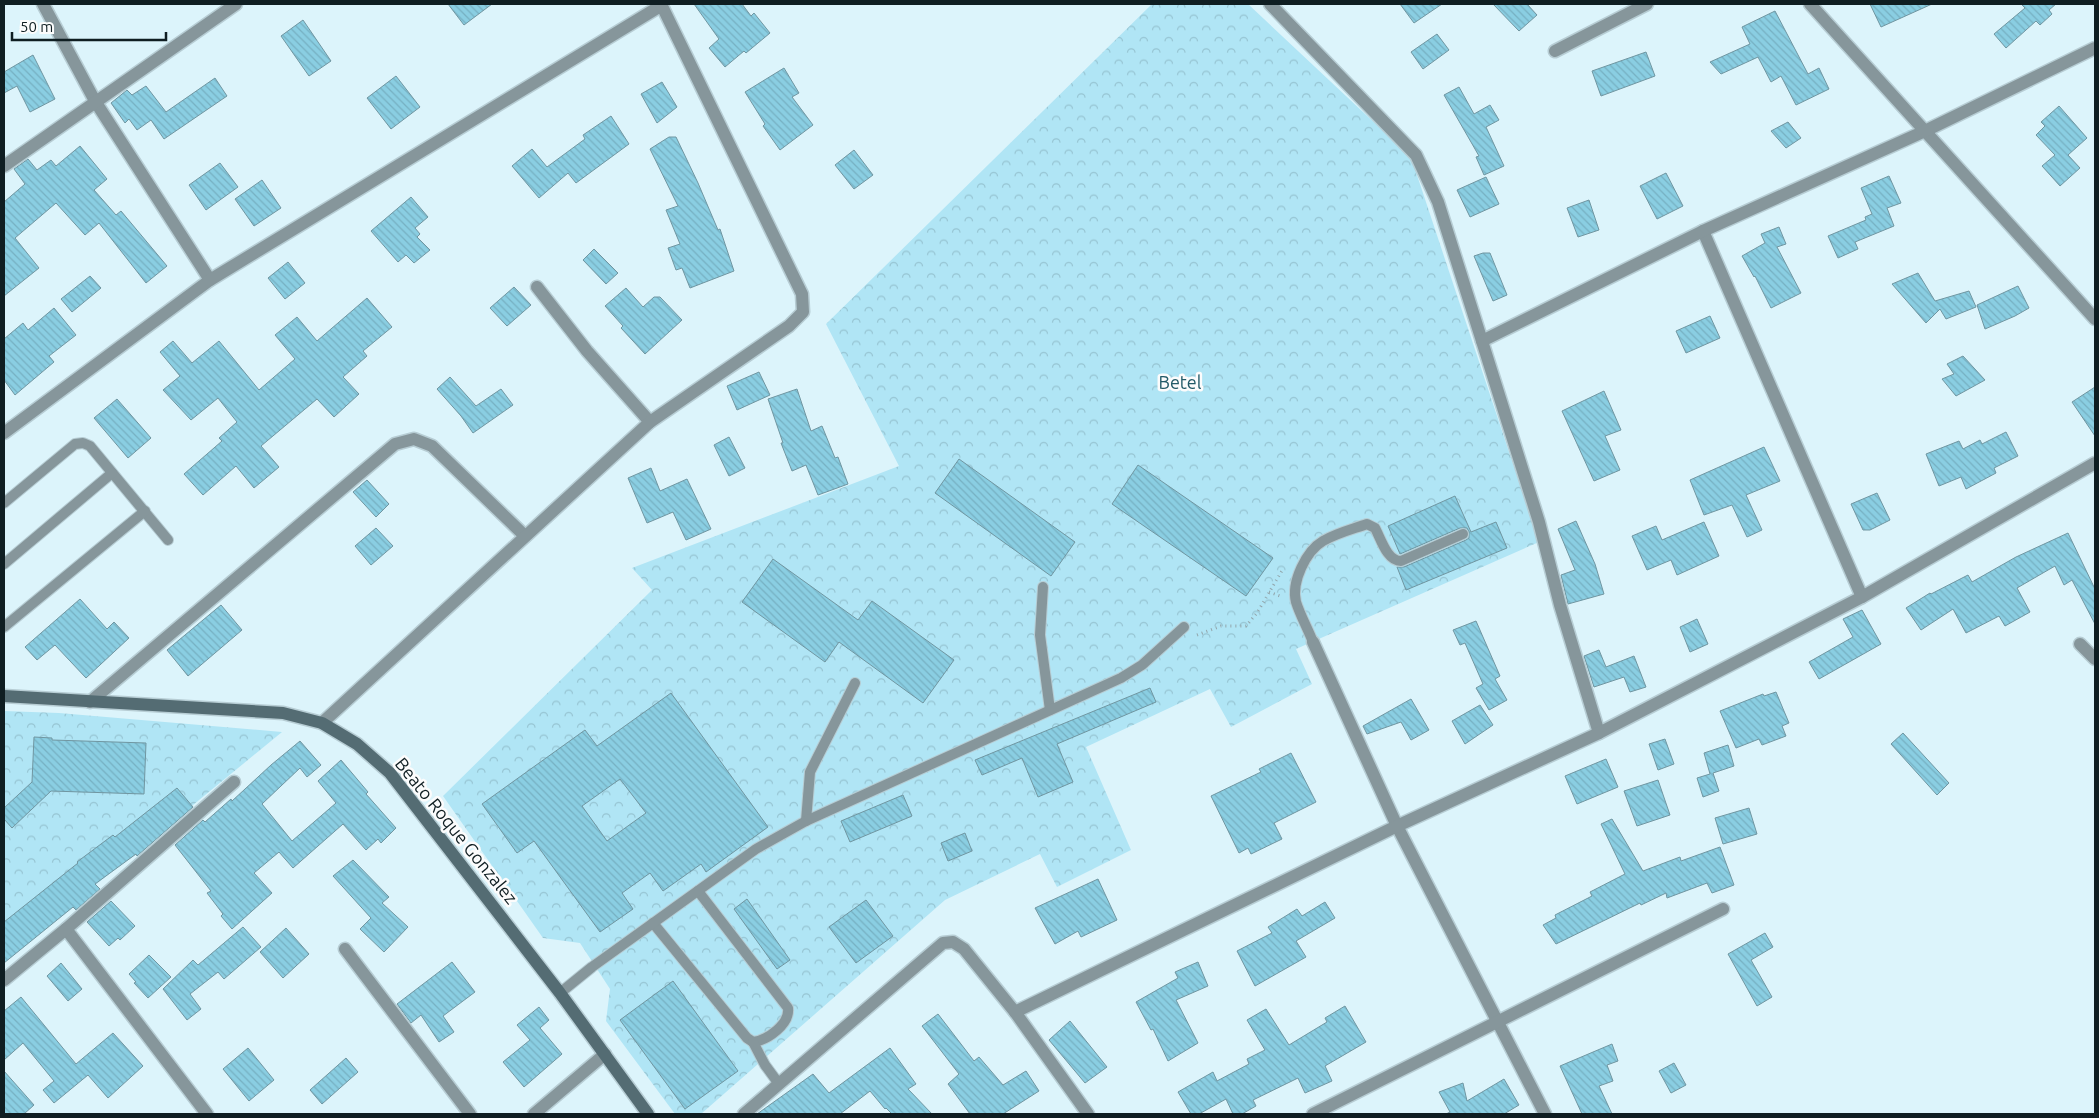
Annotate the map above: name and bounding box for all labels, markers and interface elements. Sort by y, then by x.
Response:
scale bar [12,10,166,42]
text: 50 m [20,18,53,35]
park label: Betel [1158,372,1202,392]
street label: Beato Roque Gonzalez [392,753,522,907]

